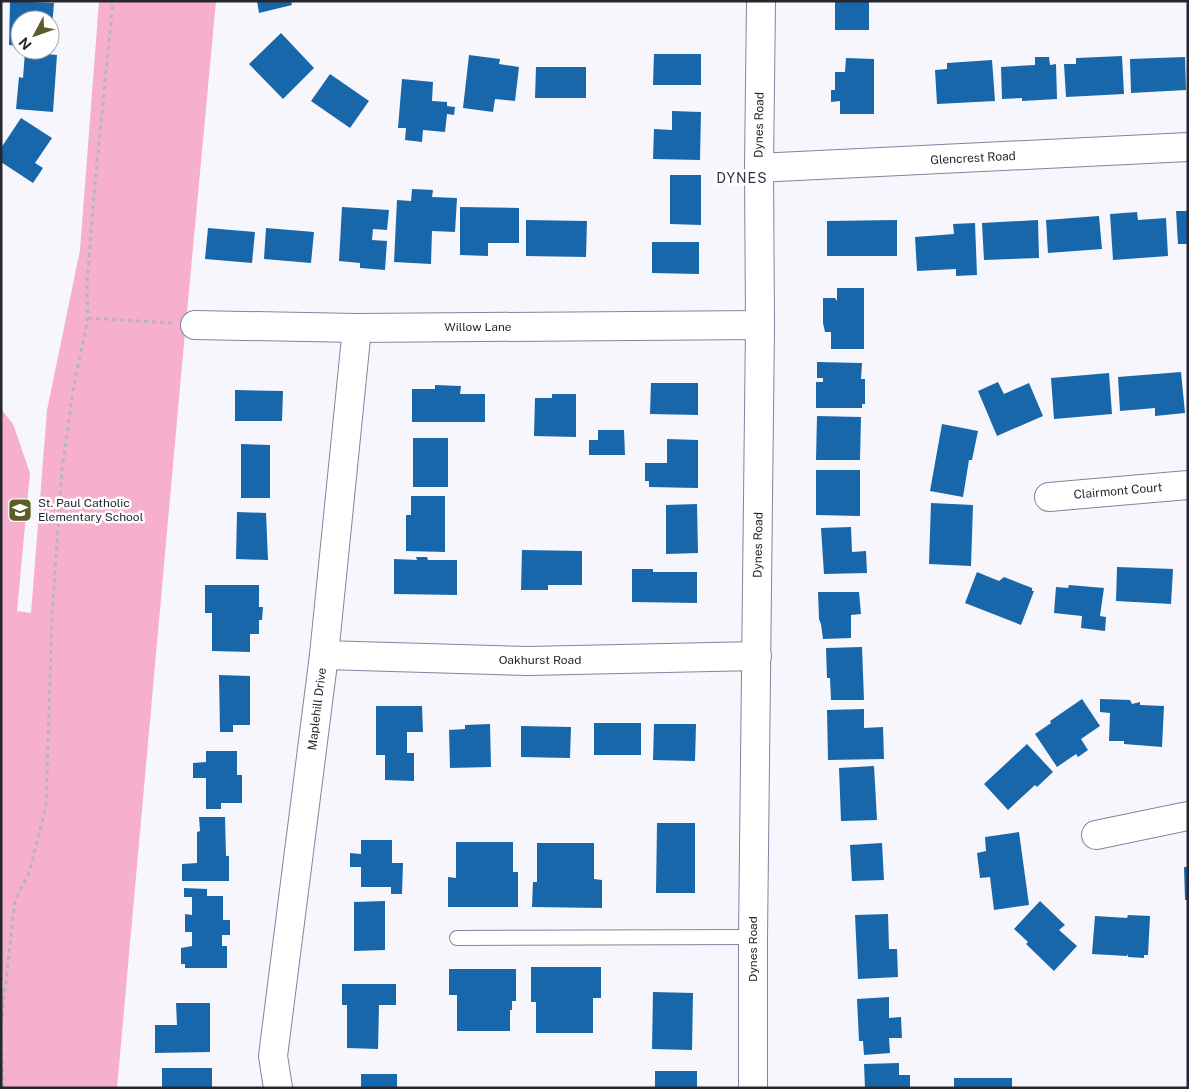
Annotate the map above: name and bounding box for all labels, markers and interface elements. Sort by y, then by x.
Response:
north arrow [10,10,60,60]
text: N [16,34,35,53]
street label: Dynes Road [751,92,767,158]
street label: Glencrest Road [930,149,1016,167]
district label: DYNES [716,170,768,186]
street label: Willow Lane [444,320,512,334]
street label: Clairmont Court [1073,480,1163,502]
place label: St. Paul Catholic Elementary School [38,496,144,524]
school or university icon: St. Paul Catholic Elementary School [7,497,33,523]
street label: Dynes Road [750,512,766,578]
street label: Oakhurst Road [499,653,581,667]
street label: Maplehill Drive [305,667,329,751]
street label: Dynes Road [746,916,760,982]

